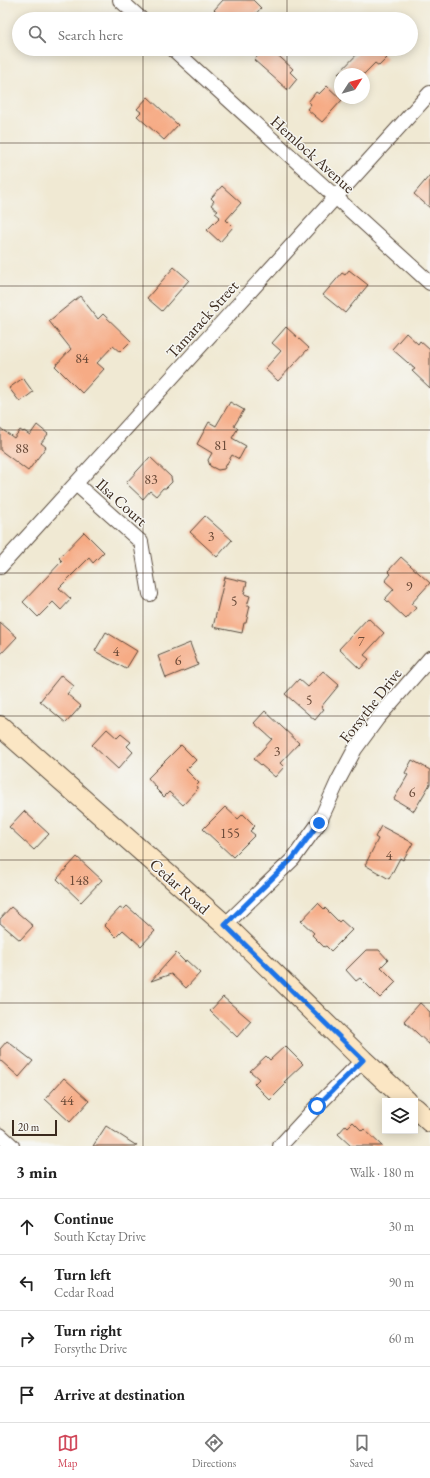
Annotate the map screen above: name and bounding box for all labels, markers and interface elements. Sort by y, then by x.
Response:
search box [12,12,418,56]
icon: search [26,23,48,45]
text: Search here [58,25,123,44]
north arrow [334,68,370,104]
street label: Hemlock Avenue [266,111,359,198]
street label: Tamarack Street [162,276,243,363]
house number: 84 [75,349,89,367]
house number: 81 [214,436,228,454]
house number: 88 [15,439,29,457]
house number: 83 [144,470,158,488]
street label: Ilsa Court [92,474,152,531]
house number: 3 [208,527,215,545]
house number: 9 [406,577,413,595]
house number: 5 [231,592,237,610]
house number: 7 [358,632,365,650]
house number: 4 [113,642,120,660]
house number: 6 [175,651,182,669]
street label: Forsythe Drive [334,663,406,747]
house number: 5 [306,691,312,709]
house number: 3 [274,742,281,760]
house number: 6 [409,783,416,801]
route end [310,814,328,832]
house number: 155 [220,824,240,842]
house number: 4 [386,846,393,864]
street label: Cedar Road [145,854,215,920]
house number: 148 [69,871,89,889]
house number: 44 [60,1091,74,1109]
route start [308,1097,326,1115]
map controls [382,1098,418,1134]
button: layers [382,1098,418,1134]
scale bar [12,1118,57,1137]
text: 20 m [18,1120,39,1134]
text: 3 min [16,1161,57,1183]
text: Walk · 180 m [350,1164,414,1181]
text: Continue [54,1209,114,1228]
icon: ahead [16,1216,38,1238]
text: 30 m [389,1218,414,1235]
text: South Ketay Drive [54,1228,146,1245]
text: Turn left [54,1265,111,1284]
icon: left [16,1272,38,1294]
text: 90 m [389,1274,414,1291]
text: Cedar Road [54,1284,114,1301]
text: Turn right [54,1321,122,1340]
icon: right [16,1328,38,1350]
text: 60 m [389,1330,414,1347]
text: Forsythe Drive [54,1340,127,1357]
icon: arrive [16,1384,38,1406]
text: Arrive at destination [54,1385,185,1404]
tab: Map [57,1432,79,1470]
tab: Directions [192,1432,236,1470]
tab: Saved [350,1432,373,1470]

